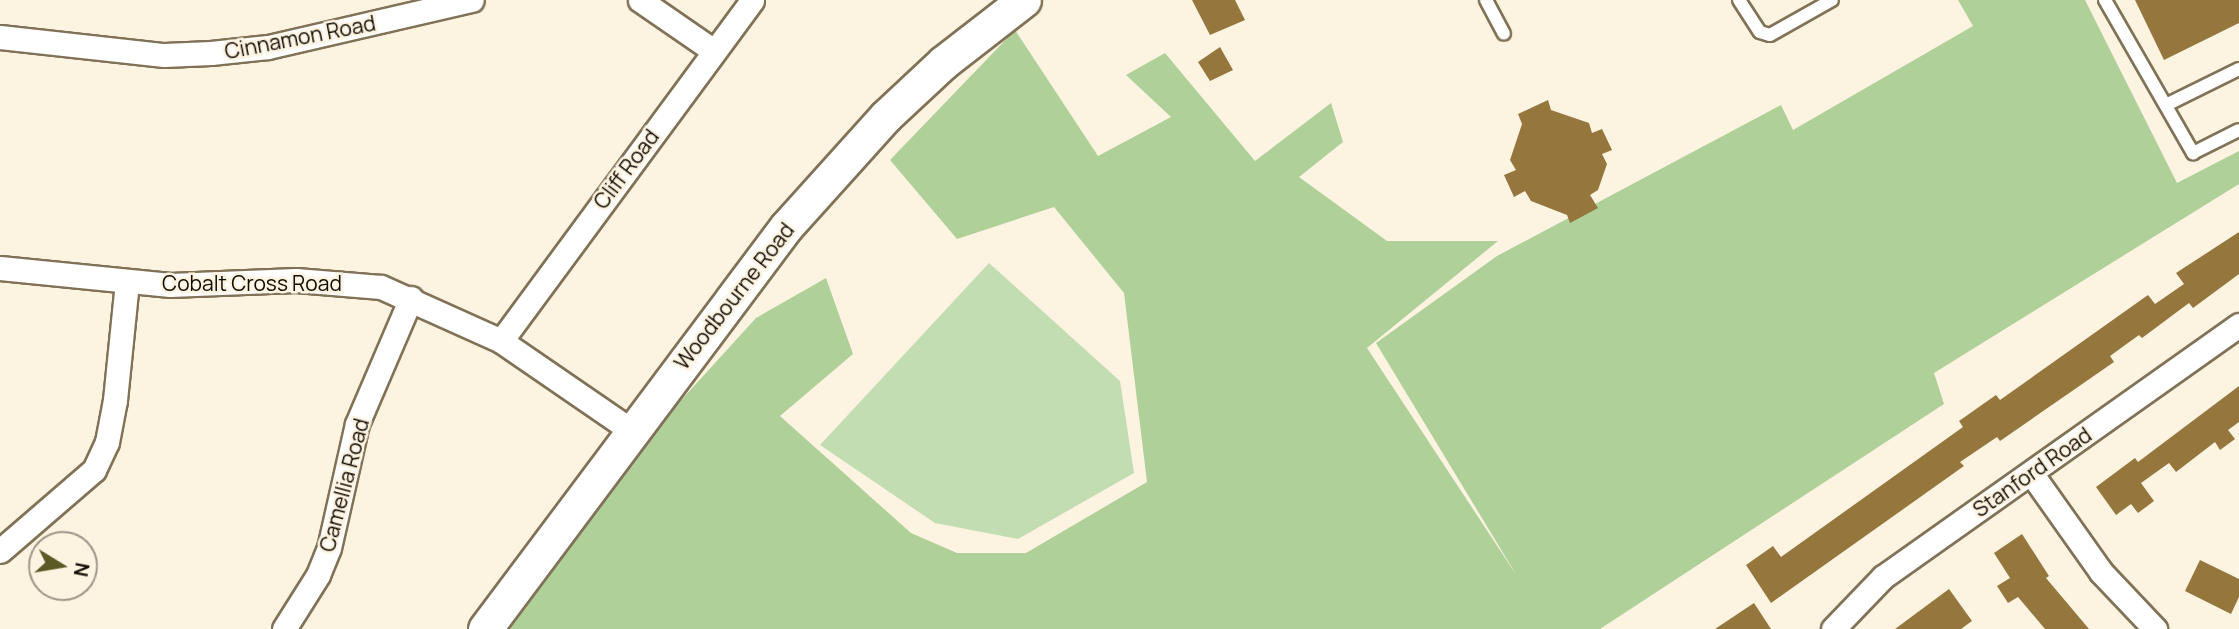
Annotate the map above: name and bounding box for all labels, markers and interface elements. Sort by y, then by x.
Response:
street label: Cinnamon Road [222,10,378,64]
street label: Cliff Road [588,124,664,214]
street label: Woodbourne Road [669,218,799,374]
street label: Cobalt Cross Road [162,270,342,296]
street label: Camellia Road [314,416,374,554]
street label: Stanford Road [1968,422,2096,522]
north arrow [28,531,98,601]
text: N [68,560,96,579]

